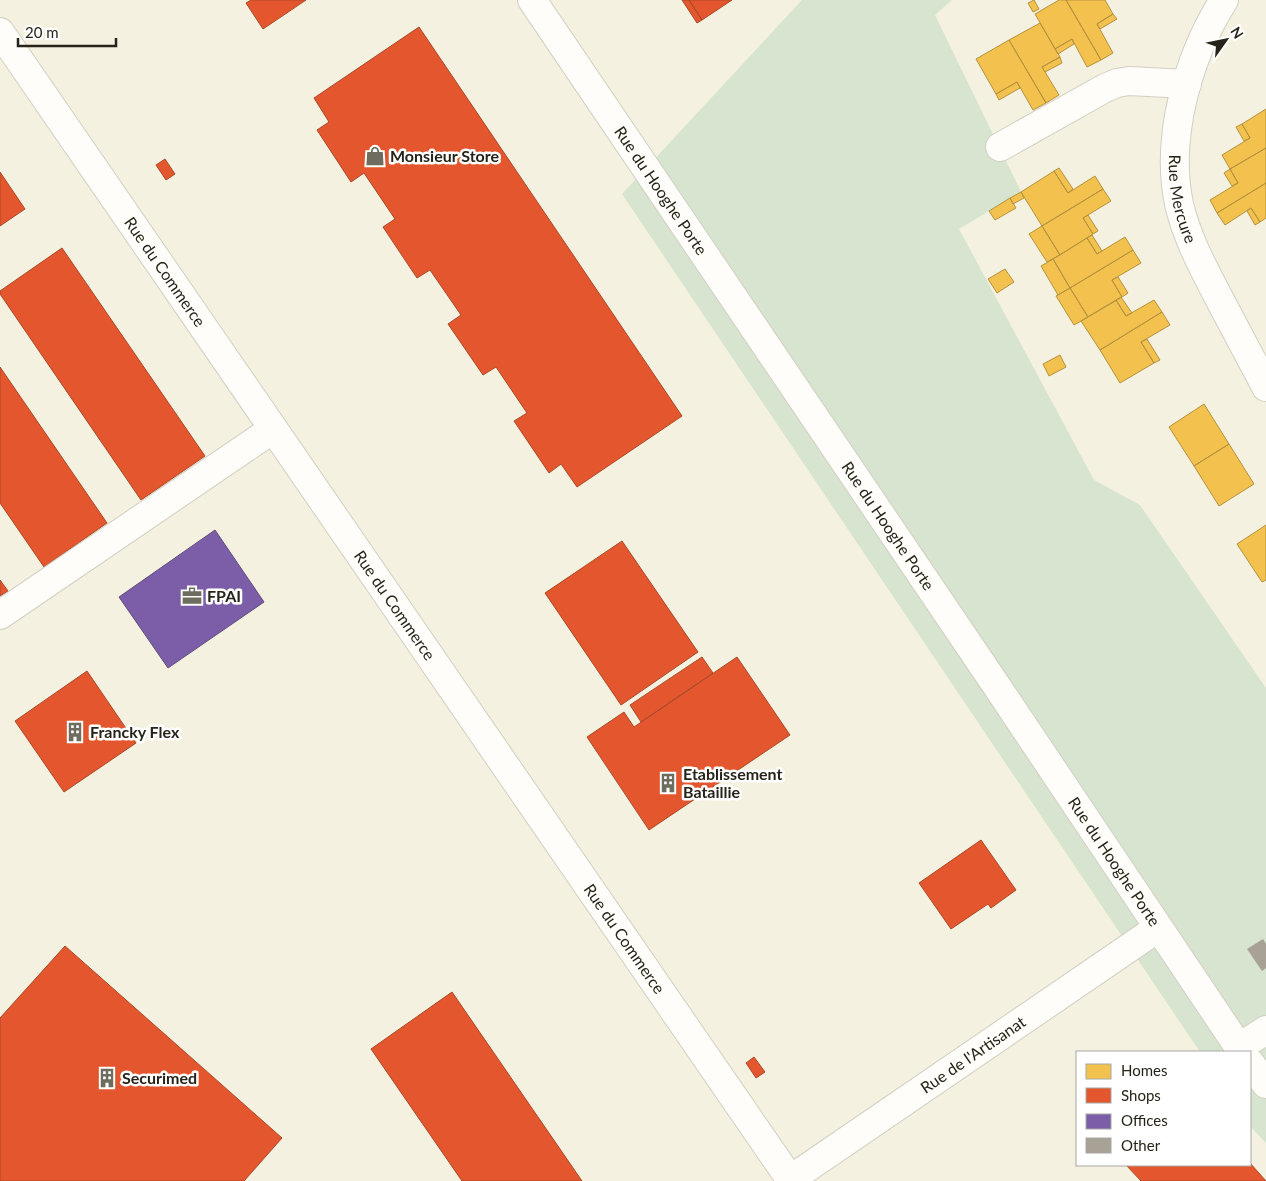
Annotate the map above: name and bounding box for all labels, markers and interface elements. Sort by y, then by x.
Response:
scale bar [18,15,115,47]
north arrow [1201,15,1251,65]
text: 20 m [25,23,59,41]
text: N [1227,23,1247,42]
street label: Rue du Hooghe Porte [611,122,712,258]
shop icon: Monsieur Store [364,145,386,167]
place label: Monsieur Store [390,146,500,165]
street label: Rue Mercure [1166,154,1201,246]
street label: Rue du Commerce [121,213,210,330]
street label: Rue du Hooghe Porte [838,457,939,593]
street label: Rue du Commerce [351,546,440,663]
office icon: FPAI [181,585,203,607]
place label: FPAI [207,586,241,605]
building icon: Francky Flex [64,721,86,743]
place label: Francky Flex [90,722,180,741]
place label: Etablissement Bataillie [683,764,783,801]
building icon: Etablissement Bataillie [657,772,679,794]
street label: Rue du Hooghe Porte [1065,793,1165,930]
street label: Rue du Commerce [581,880,669,997]
street label: Rue de l'Artisanat [917,1012,1029,1097]
legend [1076,1051,1251,1166]
text: Homes [1121,1061,1167,1079]
building icon: Securimed [96,1067,118,1089]
place label: Securimed [122,1068,197,1087]
text: Shops [1121,1086,1161,1104]
text: Offices [1121,1111,1168,1129]
text: Other [1121,1136,1161,1154]

